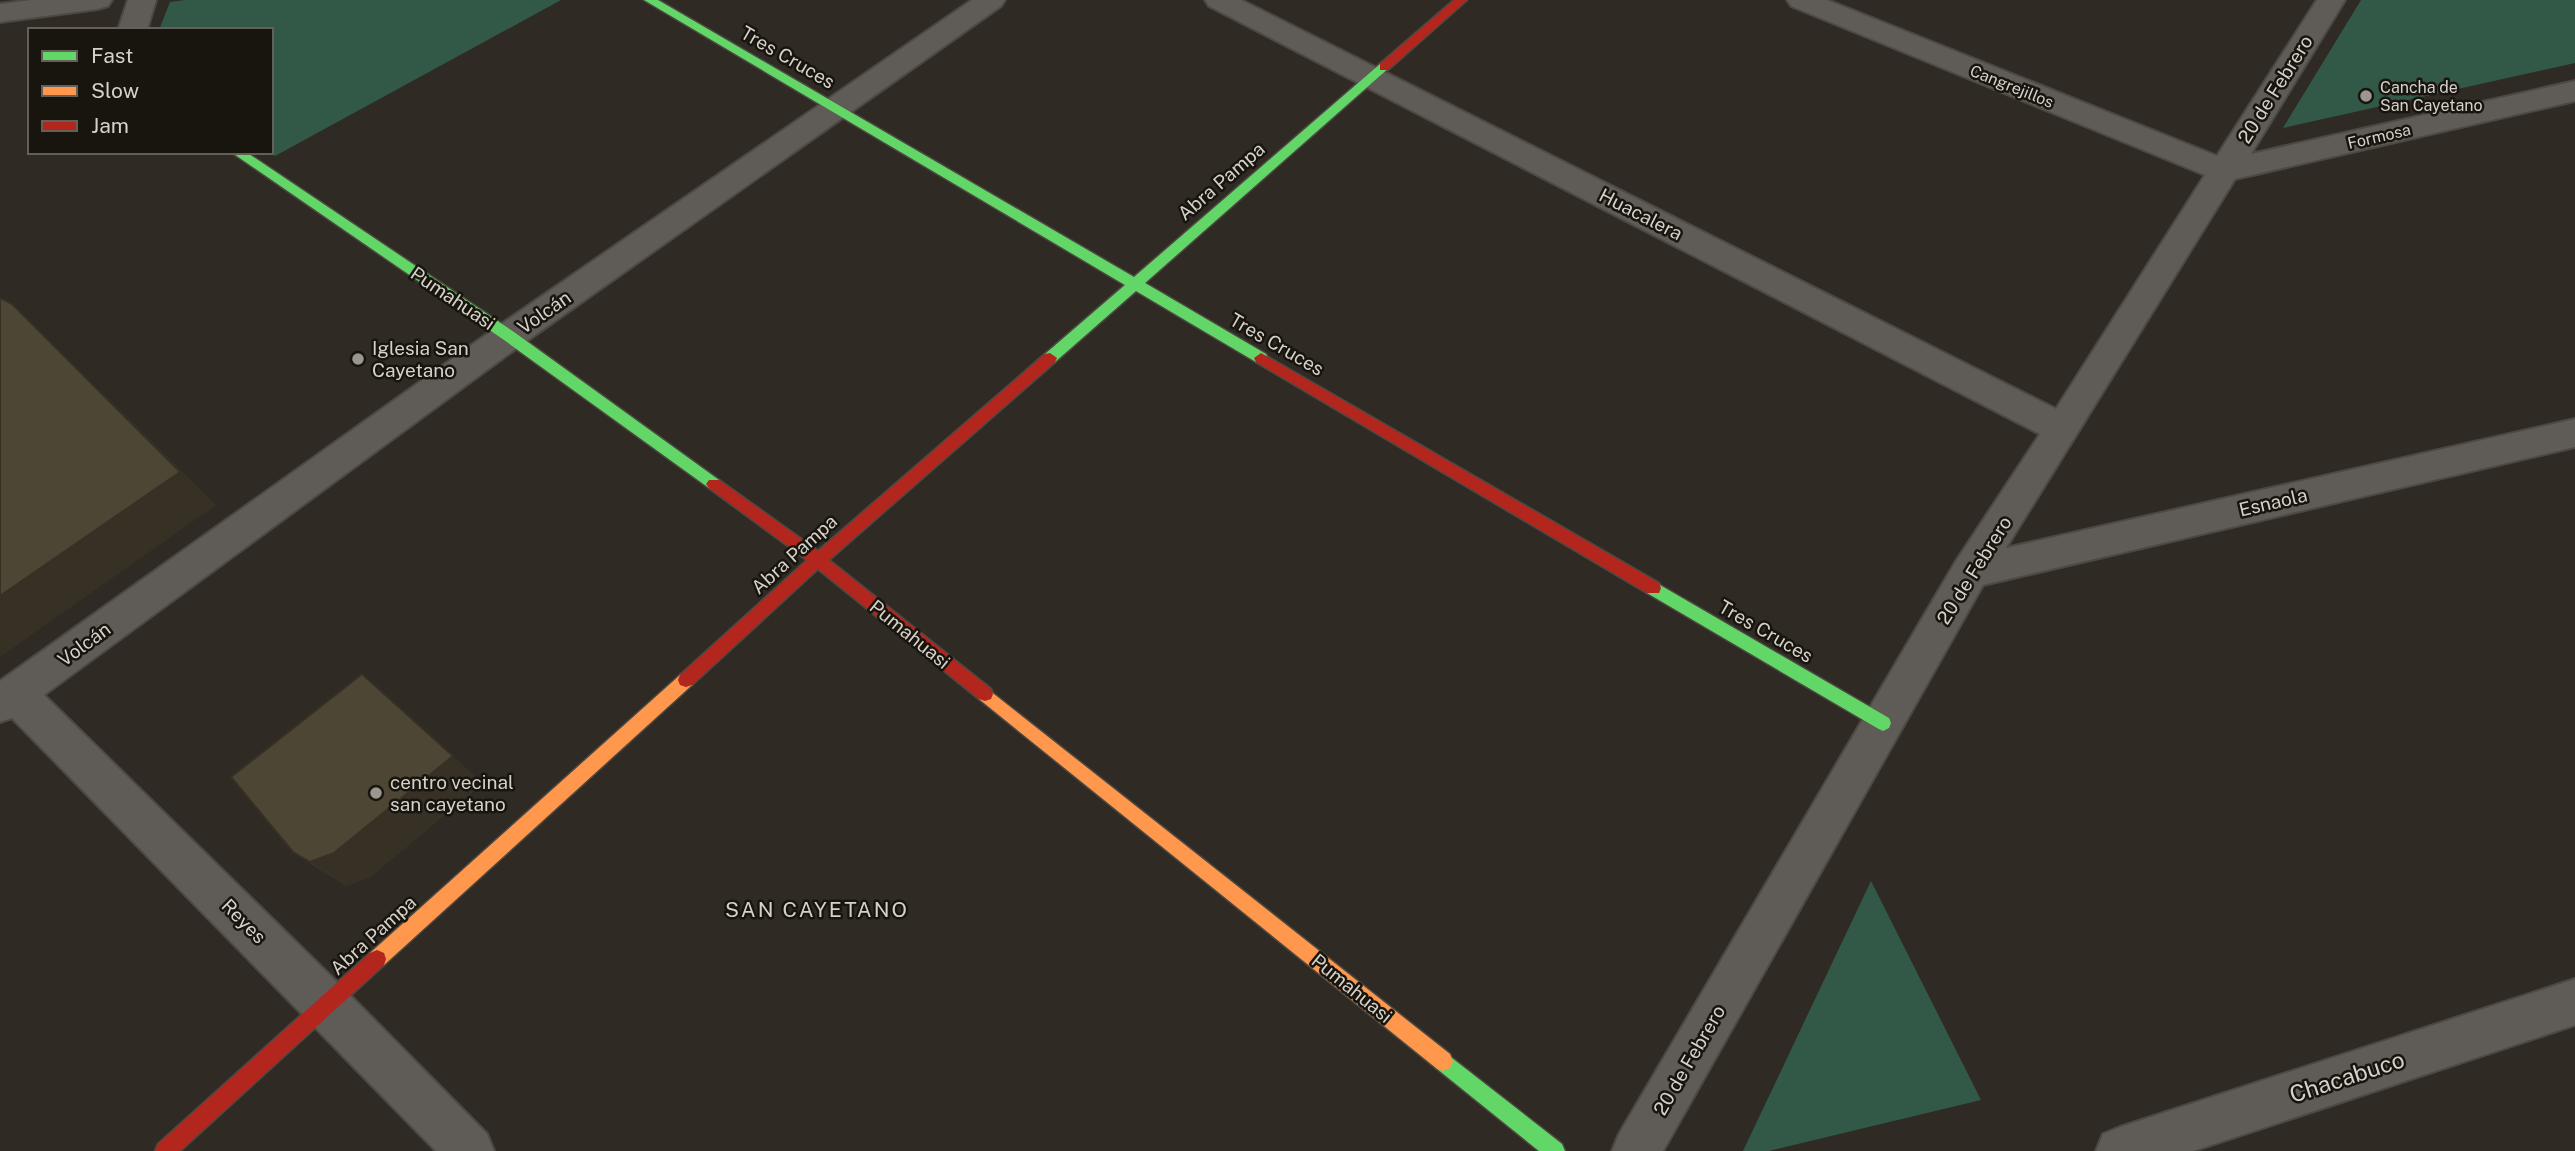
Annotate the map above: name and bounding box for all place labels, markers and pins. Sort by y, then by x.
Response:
place label: Cancha de San Cayetano [2380,78,2483,115]
marker: Cancha de San Cayetano [2358,88,2374,104]
place label: Iglesia San Cayetano [372,337,469,381]
marker: Iglesia San Cayetano [350,351,366,367]
place label: centro vecinal san cayetano [390,771,514,815]
marker: centro vecinal san cayetano [368,785,384,801]

